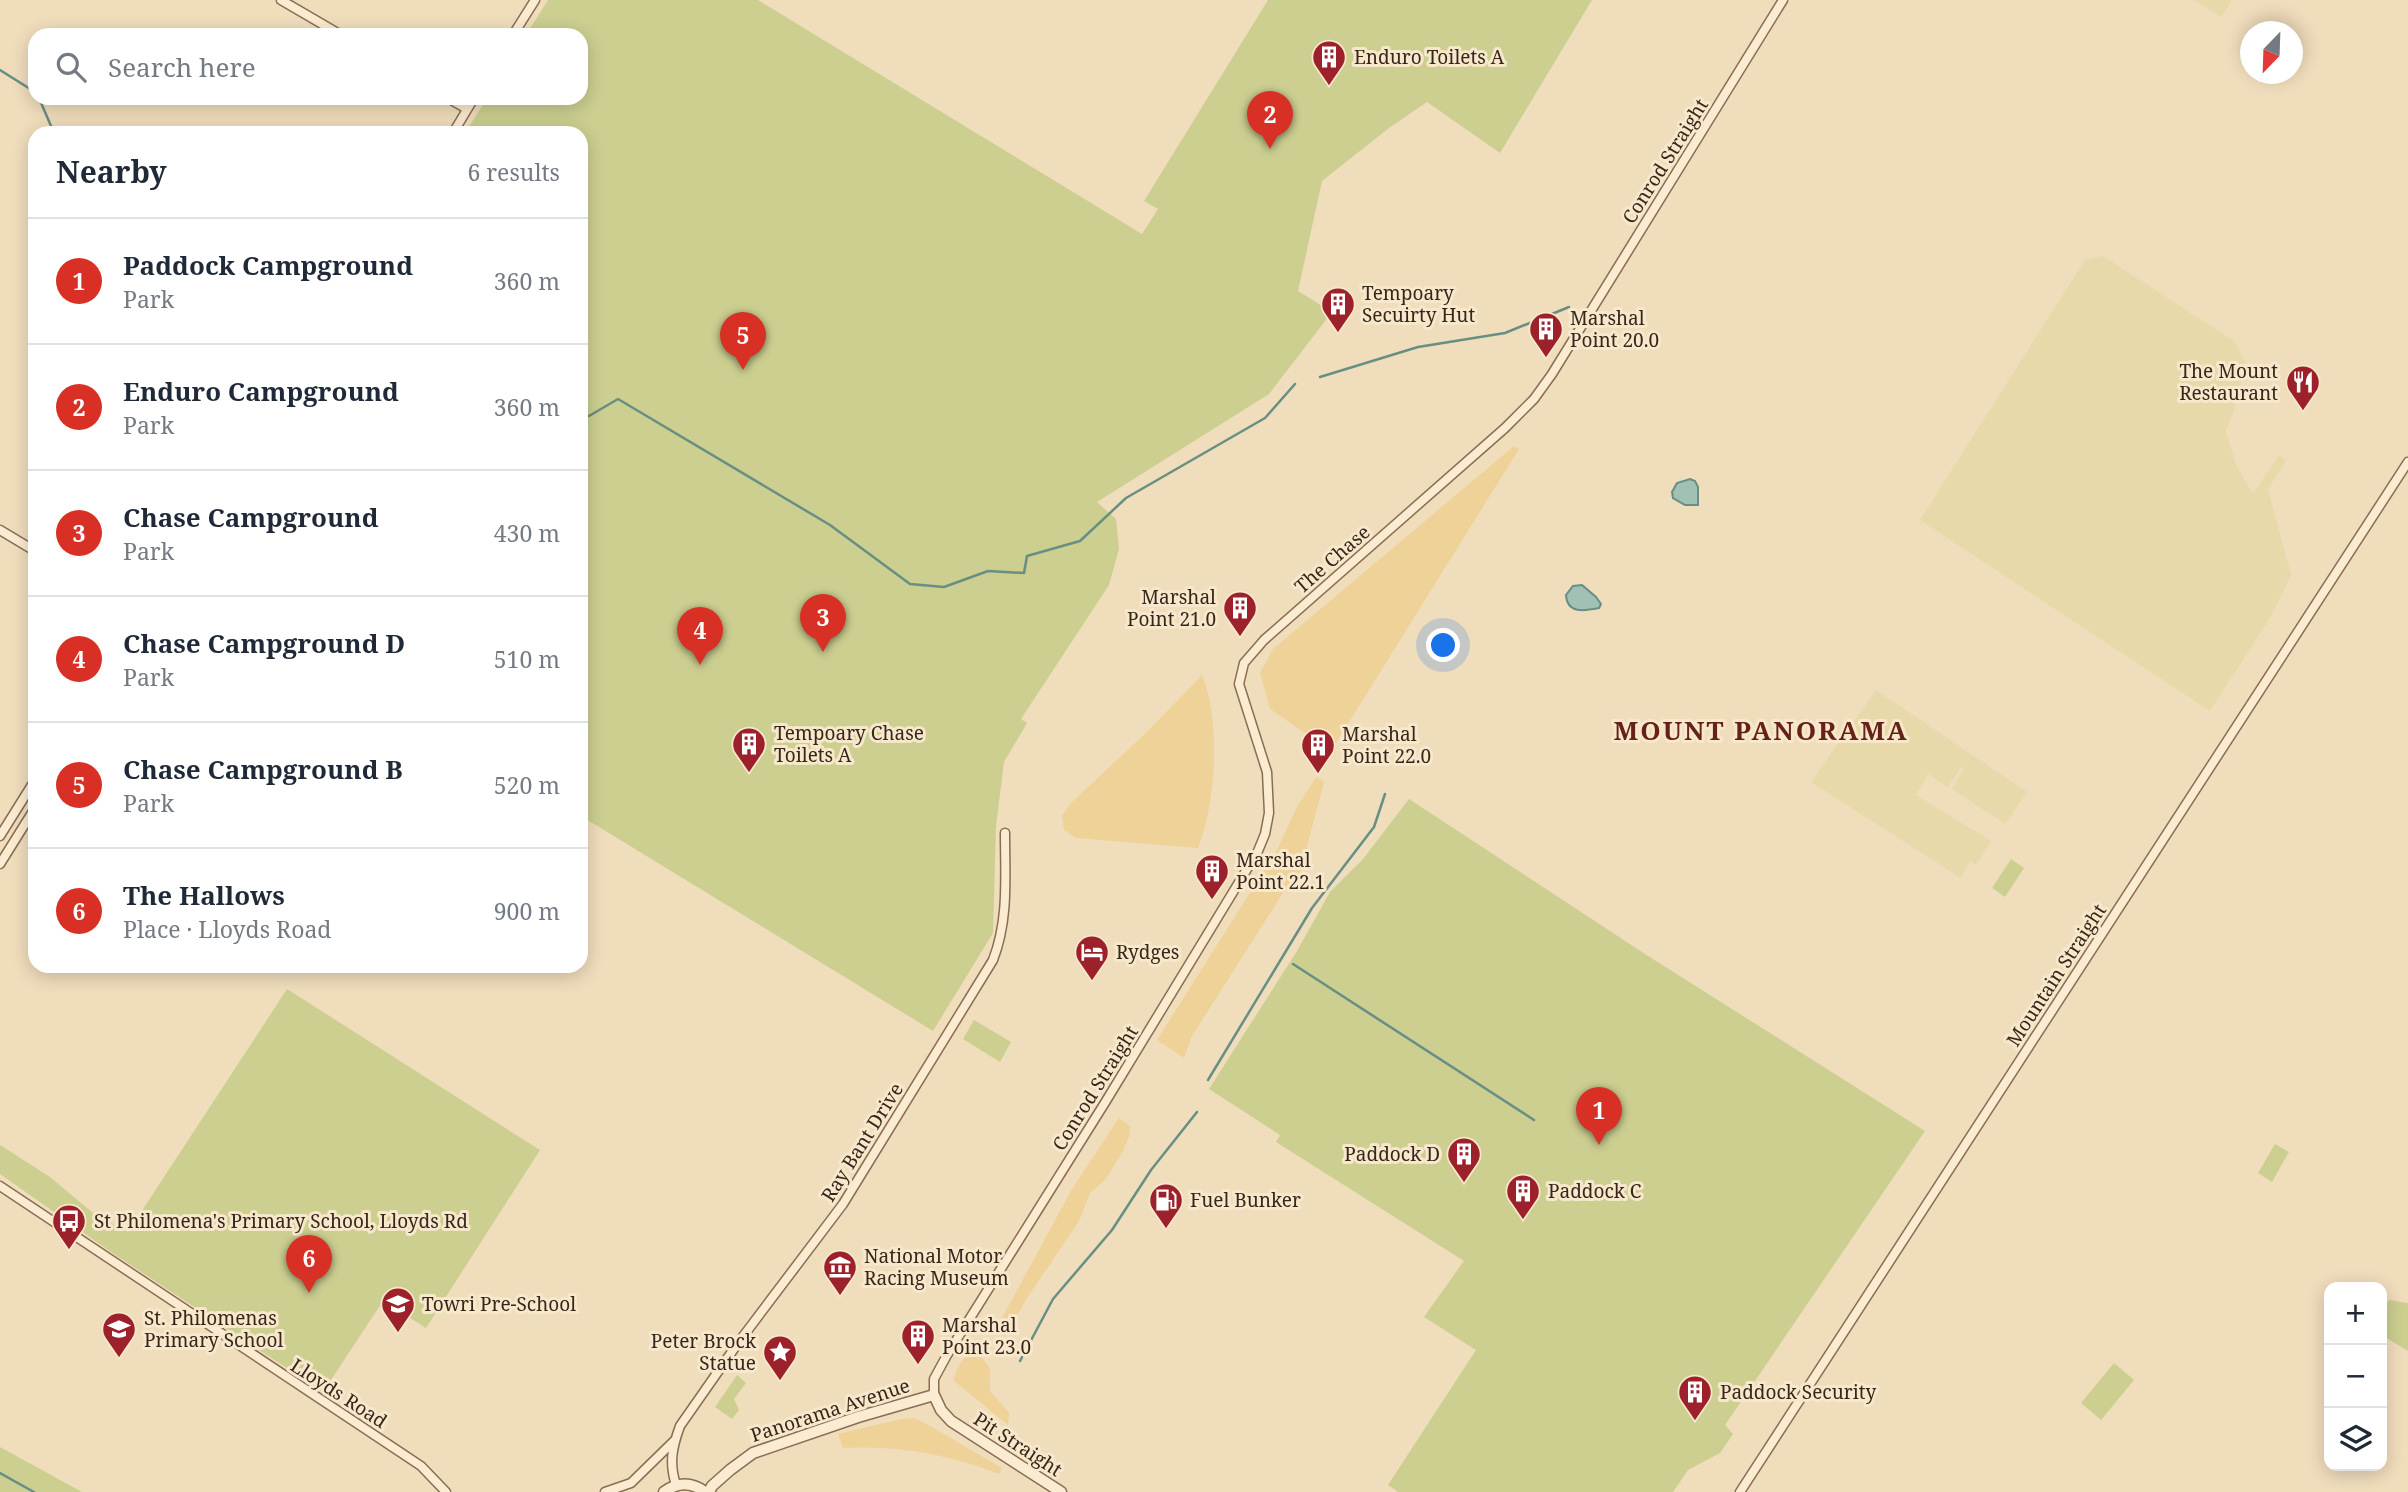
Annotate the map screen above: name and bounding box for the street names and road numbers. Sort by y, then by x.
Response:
street label: Conrod Straight [1616,93,1714,228]
street label: The Chase [1289,519,1375,599]
street label: Mountain Straight [2000,898,2112,1051]
street label: Conrod Straight [1046,1020,1144,1155]
street label: Ray Bant Drive [815,1078,909,1206]
street label: Lloyds Road [286,1352,392,1434]
street label: Panorama Avenue [747,1372,913,1448]
street label: Pit Straight [969,1406,1067,1482]

